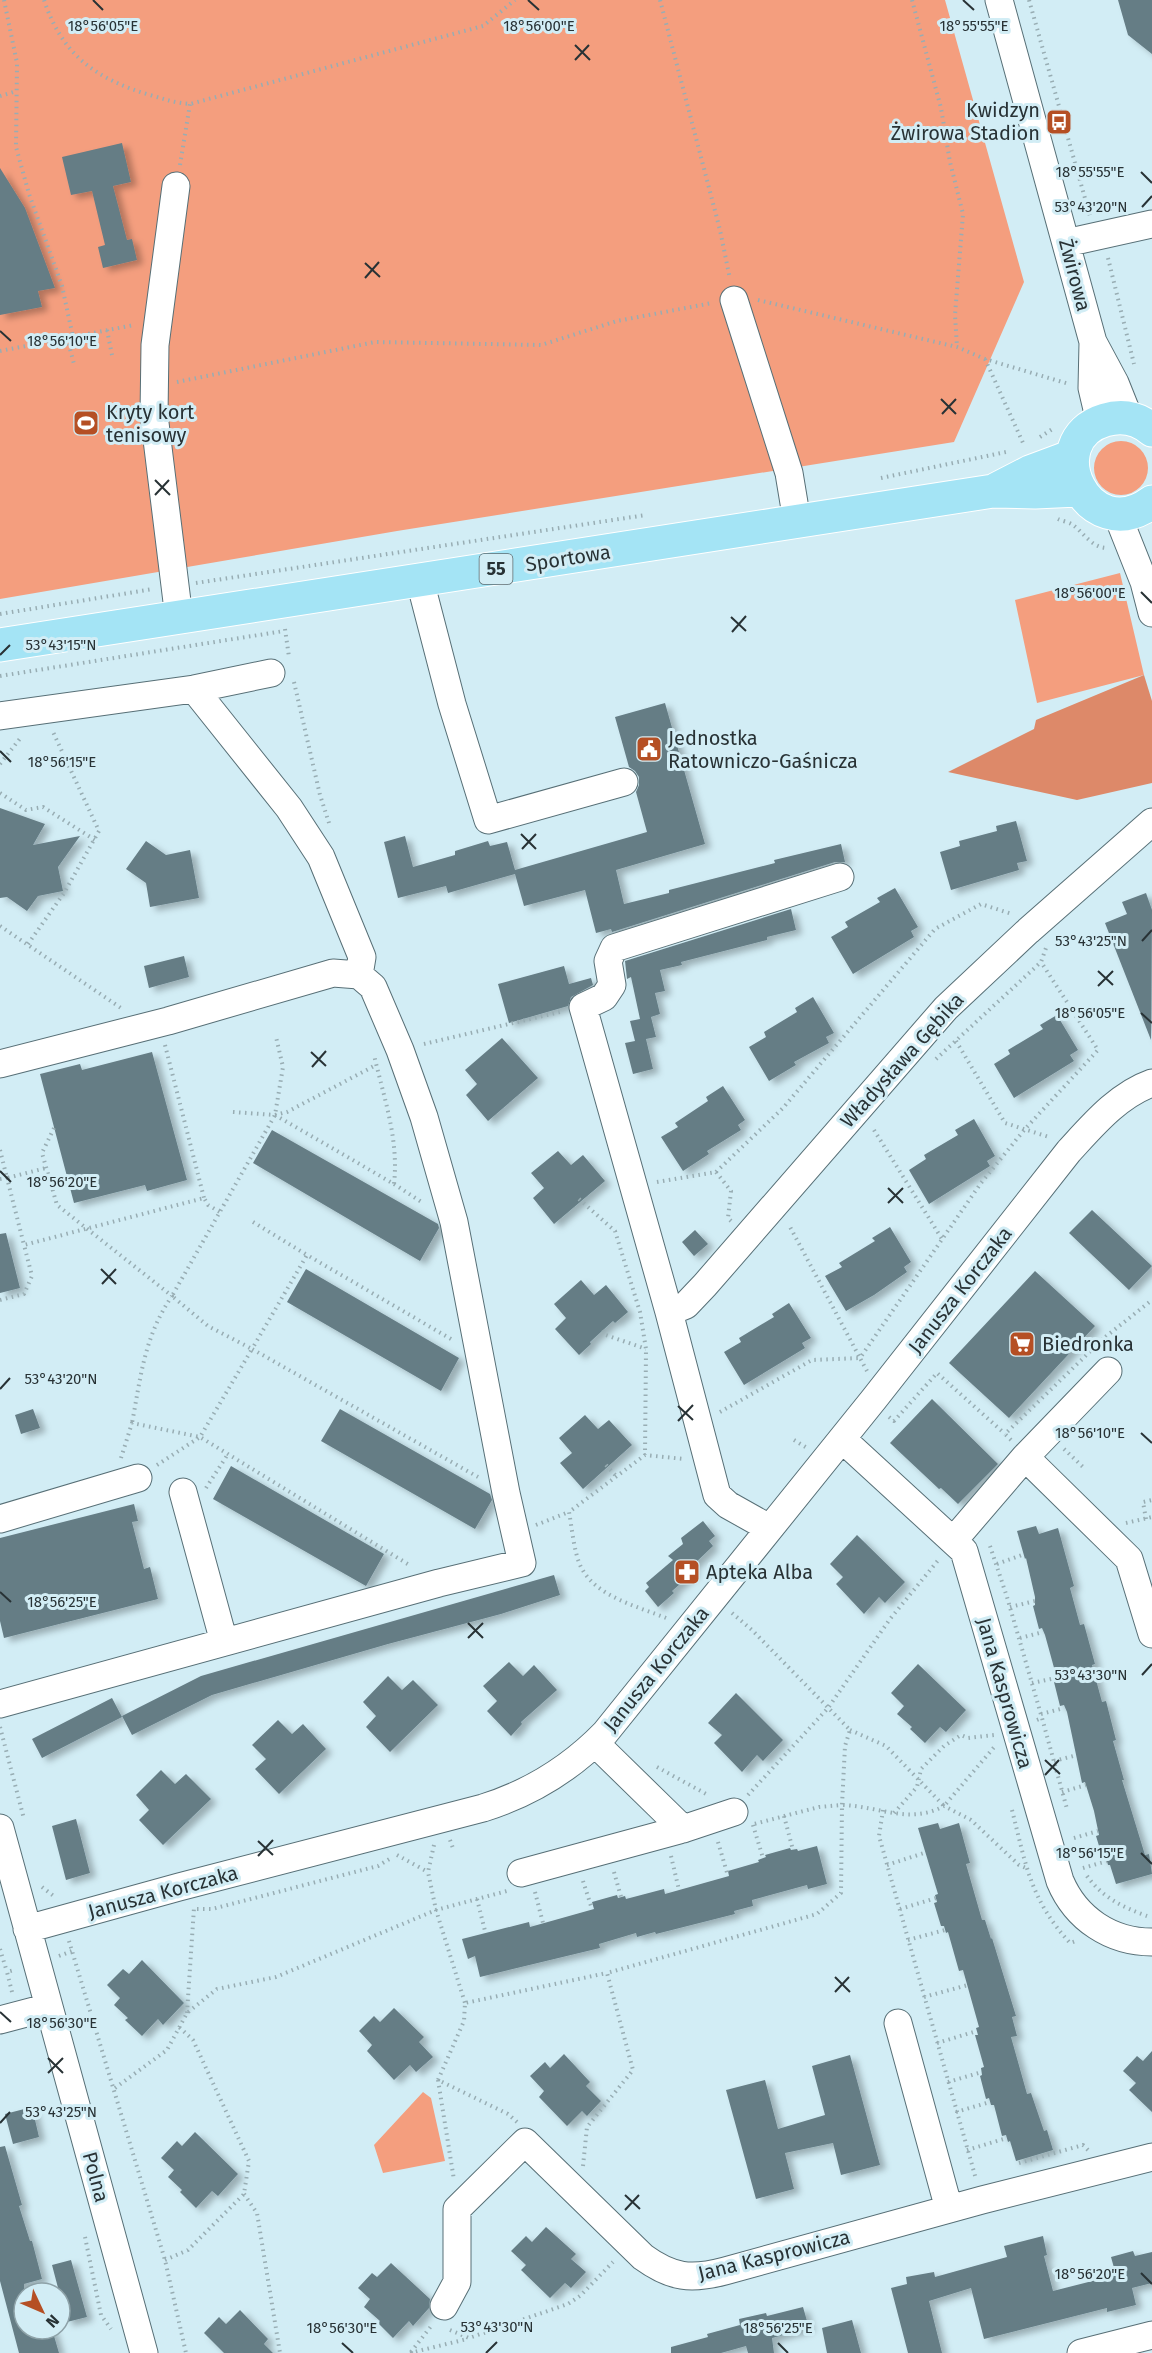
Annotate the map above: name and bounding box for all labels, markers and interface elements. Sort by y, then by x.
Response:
text: 18°56'05"E [68,17,138,35]
text: 18°56'00"E [503,17,575,35]
text: 18°55'55"E [940,17,1008,35]
place label: Kwidzyn Żwirowa Stadion [891,98,1040,145]
bus stop icon: Kwidzyn Żwirowa Stadion [1044,107,1074,137]
text: 18°55'55"E [1056,163,1124,181]
text: 53°43'20"N [1054,198,1128,216]
street label: Żwirowa [1054,236,1096,314]
text: 18°56'10"E [27,332,97,350]
place label: Kryty kort tenisowy [106,400,195,447]
sports icon: Kryty kort tenisowy [71,408,101,438]
street label: Sportowa [524,539,612,577]
road number: 55 [480,554,512,584]
text: 18°56'00"E [1054,584,1126,602]
text: 53°43'15"N [25,636,97,654]
place label: Jednostka Ratowniczo-Gaśnicza [668,726,858,773]
public building icon: Jednostka Ratowniczo-Gaśnicza [634,734,664,764]
text: 18°56'15"E [28,753,96,771]
text: 53°43'25"N [1055,932,1127,950]
street label: Władysława Gębika [835,988,969,1132]
text: 18°56'05"E [1055,1004,1125,1022]
text: 18°56'20"E [27,1173,97,1191]
street label: Janusza Korczaka [903,1222,1017,1358]
supermarket icon: Biedronka [1007,1329,1037,1359]
place label: Biedronka [1042,1332,1134,1356]
text: 53°43'20"N [24,1370,98,1388]
text: 18°56'10"E [1055,1424,1125,1442]
pharmacy icon: Apteka Alba [672,1557,702,1587]
place label: Apteka Alba [706,1560,813,1584]
text: 18°56'25"E [27,1593,97,1611]
street label: Janusza Korczaka [598,1601,714,1737]
street label: Jana Kasprowicza [972,1615,1038,1771]
text: 53°43'30"N [1054,1666,1128,1684]
text: 18°56'15"E [1056,1844,1124,1862]
street label: Janusza Korczaka [85,1860,241,1924]
text: 18°56'30"E [27,2014,97,2032]
text: 53°43'25"N [25,2103,97,2121]
street label: Polna [78,2149,114,2205]
street label: Jana Kasprowicza [695,2224,853,2286]
text: 18°56'20"E [1055,2265,1125,2283]
north arrow [12,2281,72,2341]
text: N [42,2311,63,2331]
text: 53°43'30"N [460,2318,534,2336]
text: 18°56'30"E [307,2319,377,2337]
text: 18°56'25"E [743,2319,813,2337]

